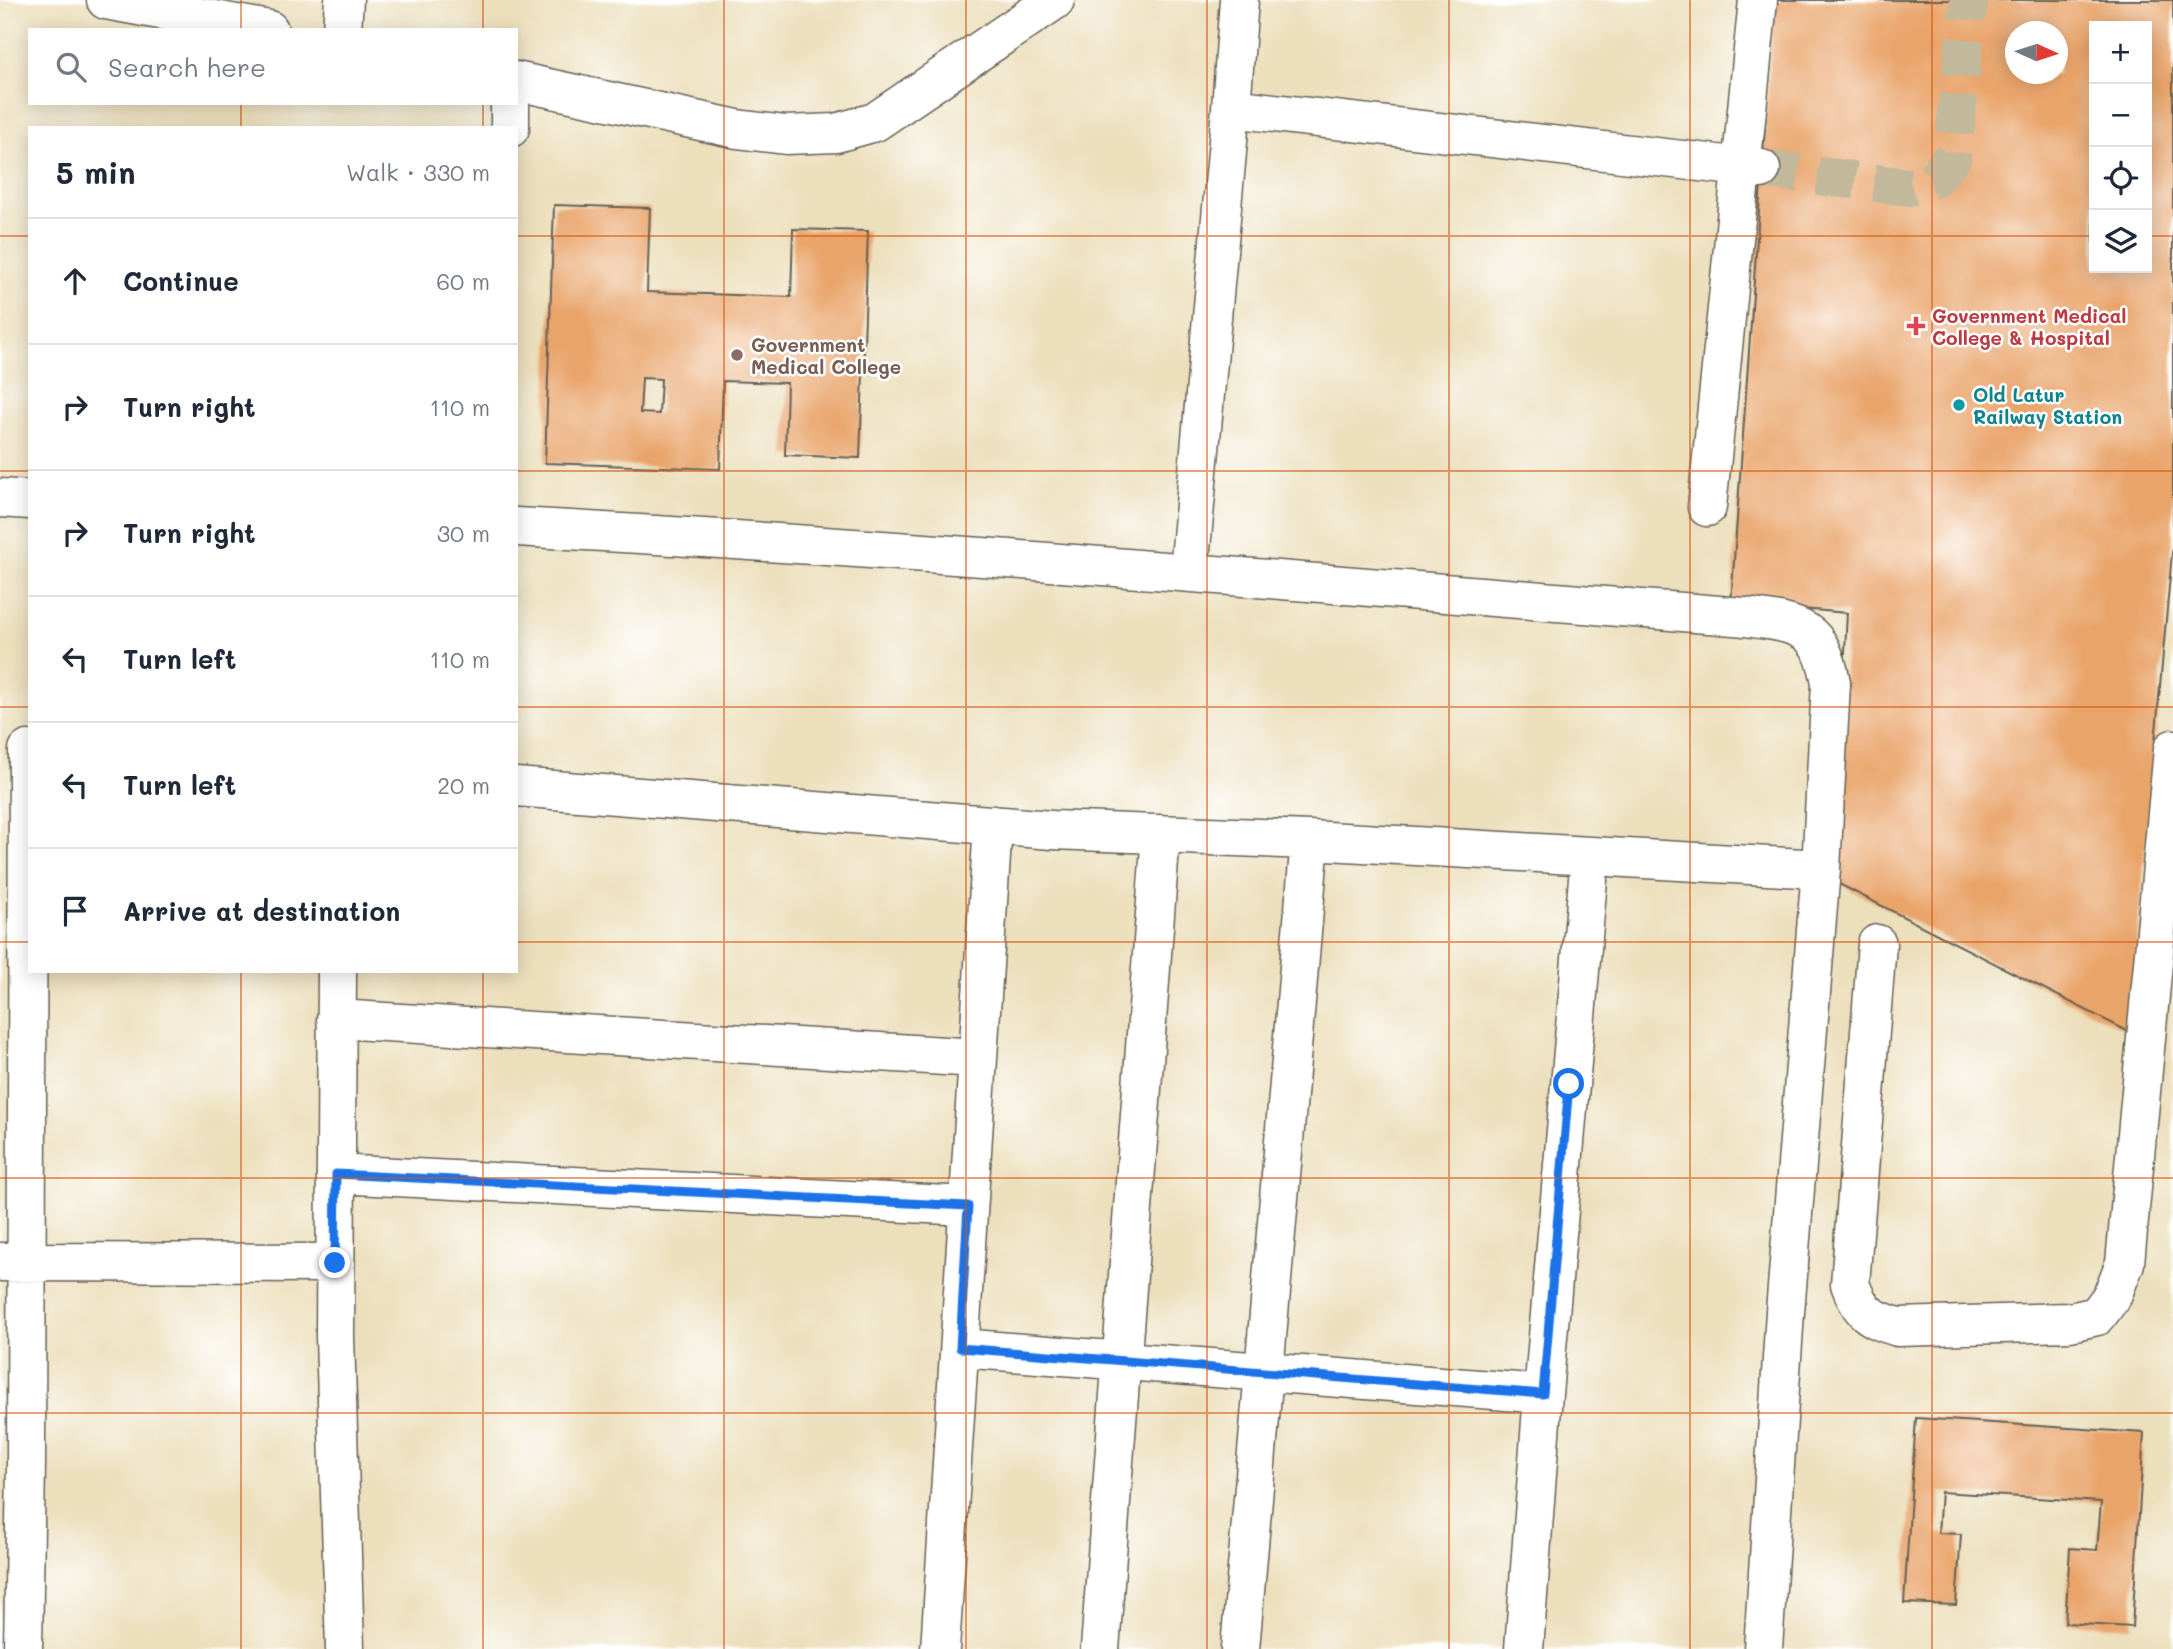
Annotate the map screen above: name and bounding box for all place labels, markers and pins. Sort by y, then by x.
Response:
place label: Government Medical College & Hospital [1932,303,2127,350]
marker: Government Medical College & Hospital [1906,316,1926,336]
place label: Government Medical College [751,332,901,379]
marker: Government Medical College [729,347,745,363]
place label: Old Latur Railway Station [1973,382,2122,429]
marker: Old Latur Railway Station [1951,397,1967,413]

